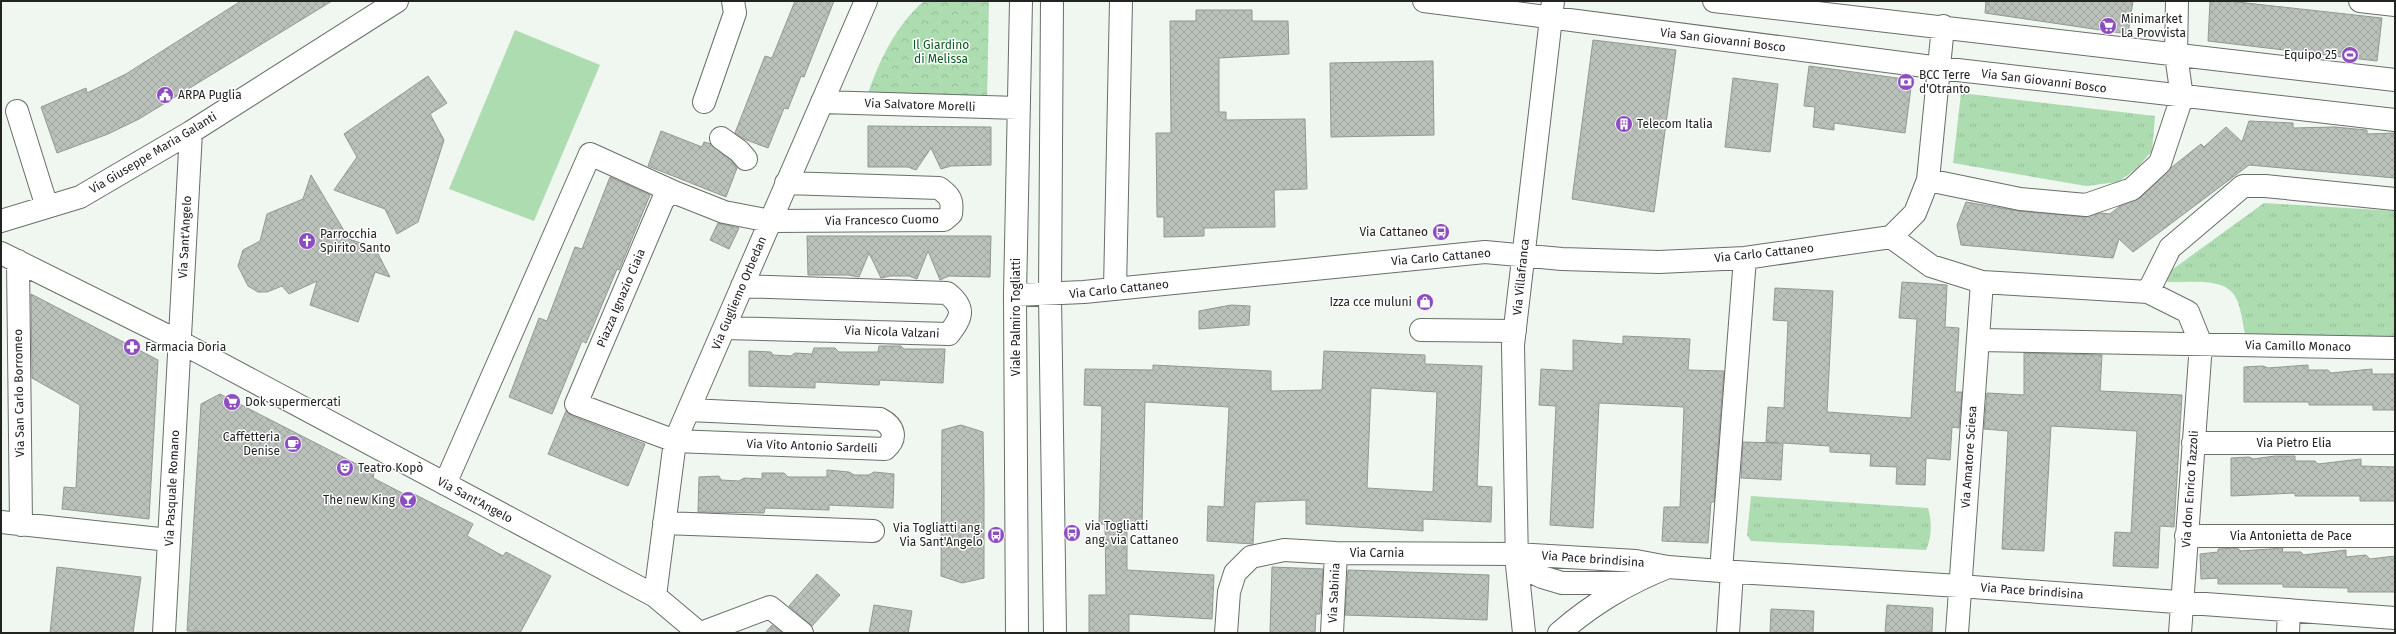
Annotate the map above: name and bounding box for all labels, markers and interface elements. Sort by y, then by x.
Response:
place label: Minimarket La Provvista [2121,12,2186,40]
supermarket icon: Minimarket La Provvista [2098,16,2118,36]
street label: Via San Giovanni Bosco [1659,25,1787,55]
park label: Il Giardino di Melissa [913,38,969,66]
sports icon: Equipo 25 [2340,45,2360,65]
place label: Equipo 25 [2284,48,2337,62]
street label: Via San Giovanni Bosco [1980,66,2108,96]
place label: BCC Terre d'Otranto [1919,68,1970,96]
bank icon: BCC Terre d'Otranto [1896,72,1916,92]
public building icon: ARPA Puglia [155,85,175,105]
place label: ARPA Puglia [178,88,242,102]
street label: Via Salvatore Morelli [864,96,976,114]
street label: Via Giuseppe Maria Galanti [87,109,219,197]
building icon: Telecom Italia [1614,114,1634,134]
place label: Telecom Italia [1637,117,1713,131]
street label: Via Sant'Angelo [176,195,194,279]
street label: Via Francesco Cuomo [825,212,939,228]
bus stop icon: Via Cattaneo [1431,222,1451,242]
place label: Via Cattaneo [1359,225,1428,239]
place label: Parrocchia Spirito Santo [320,227,391,255]
church icon: Parrocchia Spirito Santo [297,231,317,251]
street label: Via Gugliemo Orbedan [709,234,769,352]
street label: Via Villafranca [1510,238,1532,316]
street label: Via Carlo Cattaneo [1714,241,1814,265]
street label: Via Carlo Cattaneo [1391,246,1491,268]
street label: Piazza Ignazio Ciaia [594,247,648,349]
street label: Viale Palmiro Togliatti [1009,258,1023,376]
street label: Via Carlo Cattaneo [1069,277,1169,301]
shop icon: Izza cce muluni [1415,292,1435,312]
place label: Izza cce muluni [1330,295,1412,309]
street label: Via Nicola Valzani [844,323,940,341]
street label: Via San Carlo Borromeo [11,329,27,457]
pharmacy icon: Farmacia Doria [122,337,142,357]
street label: Via Camillo Monaco [2245,338,2351,354]
place label: Farmacia Doria [145,340,226,354]
supermarket icon: Dok supermercati [222,392,242,412]
place label: Dok supermercati [245,395,341,409]
street label: Via Amatore Sciesa [1958,405,1980,509]
street label: Via Pasquale Romano [162,429,182,547]
place label: Caffetteria Denise [223,430,280,458]
street label: Via don Enrico Tazzoli [2179,430,2201,548]
cafe icon: Caffetteria Denise [283,434,303,454]
street label: Via Pietro Elia [2256,436,2332,450]
street label: Via Vito Antonio Sardelli [746,437,878,455]
theatre icon: Teatro Kopò [335,458,355,478]
place label: Teatro Kopò [358,461,423,475]
street label: Via Sant'Angelo [435,474,515,526]
bar icon: The new King [398,490,418,510]
place label: The new King [323,493,396,507]
place label: via Togliatti ang. via Cattaneo [1085,519,1179,547]
place label: Via Togliatti ang. Via Sant'Angelo [893,521,983,549]
bus stop icon: via Togliatti ang. via Cattaneo [1062,523,1082,543]
bus stop icon: Via Togliatti ang. Via Sant'Angelo [986,525,1006,545]
street label: Via Antonietta de Pace [2230,529,2352,543]
street label: Via Carnia [1350,546,1404,560]
street label: Via Pace brindisina [1541,548,1645,570]
street label: Via Sabinia [1325,563,1343,623]
street label: Via Pace brindisina [1980,580,2084,602]

